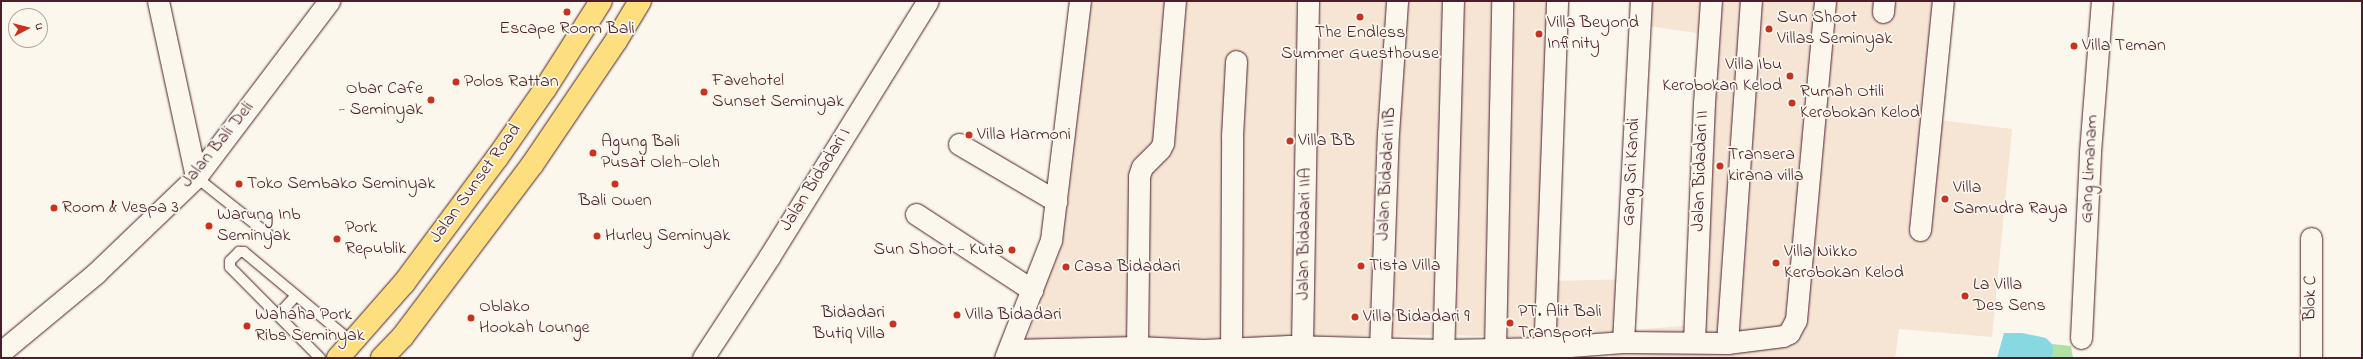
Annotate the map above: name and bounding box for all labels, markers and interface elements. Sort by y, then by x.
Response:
marker: Escape Room Bali [562,7,572,17]
north arrow [8,8,48,48]
place label: Sun Shoot Villas Seminyak [1777,8,1892,50]
marker: The Endless Summer Guesthouse [1355,12,1365,22]
place label: Villa Beyond Infinity [1547,13,1639,56]
place label: Escape Room Bali [499,18,635,40]
text: U [31,22,47,31]
place label: The Endless Summer Guesthouse [1281,23,1439,66]
marker: Sun Shoot Villas Seminyak [1764,24,1774,34]
marker: Villa Beyond Infinity [1534,29,1544,39]
place label: Villa Teman [2082,35,2166,57]
marker: Villa Teman [2069,41,2079,51]
place label: Villa Ibu Kerobokan Kelod [1662,55,1782,98]
place label: Polos Rattan [464,71,559,93]
place label: Favehotel Sunset Seminyak [712,71,844,114]
marker: Villa Ibu Kerobokan Kelod [1785,71,1795,81]
marker: Polos Rattan [451,77,461,87]
place label: Obar Cafe - Seminyak [338,79,423,122]
place label: Rumah Otili Kerobokan Kelod [1800,82,1920,124]
marker: Favehotel Sunset Seminyak [699,87,709,97]
marker: Obar Cafe - Seminyak [426,95,436,105]
street label: Jalan Bali Deli [177,97,259,193]
marker: Rumah Otili Kerobokan Kelod [1787,98,1797,108]
street label: Jalan Bidadari IIB [1373,107,1401,241]
street label: Jalan Bidadari II [1688,110,1714,232]
street label: Gang Limanam [2076,114,2104,224]
street label: Gang Sri Kandi [1618,117,1646,227]
street label: Jalan Sunset Road [425,120,527,248]
place label: Villa Harmoni [977,124,1071,146]
street label: Jalan Bidadari I [776,125,856,235]
marker: Villa Harmoni [964,130,974,140]
place label: Villa BB [1298,130,1355,152]
place label: Agung Bali Pusat Oleh-Oleh [601,132,720,174]
marker: Villa BB [1285,136,1295,146]
place label: Transera kirana villa [1728,145,1803,188]
marker: Agung Bali Pusat Oleh-Oleh [588,148,598,158]
marker: Transera kirana villa [1715,161,1725,171]
street label: Jalan Bidadari IIA [1293,168,1317,300]
place label: Toko Sembako Seminyak [247,173,435,195]
place label: Villa Samudra Raya [1953,178,2068,220]
marker: Toko Sembako Seminyak [234,179,244,189]
marker: Bali Owen [610,179,620,189]
place label: Bali Owen [578,190,652,212]
marker: Villa Samudra Raya [1940,194,1950,204]
place label: Room & Vespa 3 [62,197,179,219]
marker: Room & Vespa 3 [49,203,59,213]
place label: Warung Inb Seminyak [217,205,301,248]
place label: Pork Republik [345,218,406,260]
marker: Warung Inb Seminyak [204,221,214,231]
place label: Hurley Seminyak [605,225,730,247]
marker: Hurley Seminyak [592,231,602,241]
marker: Pork Republik [332,234,342,244]
place label: Sun Shoot - Kuta [873,239,1004,261]
place label: Villa Nikko Kerobokan Kelod [1784,242,1904,284]
marker: Sun Shoot - Kuta [1007,245,1017,255]
place label: Tista Villa [1369,255,1440,277]
place label: Casa Bidadari [1074,256,1181,278]
marker: Villa Nikko Kerobokan Kelod [1771,258,1781,268]
marker: Tista Villa [1356,261,1366,271]
marker: Casa Bidadari [1061,262,1071,272]
place label: La Villa Des Sens [1973,275,2046,318]
street label: Blok C [2300,275,2322,321]
marker: La Villa Des Sens [1960,291,1970,301]
place label: Oblako Hookah Lounge [479,297,590,340]
place label: PT. Alit Bali Transport [1518,302,1602,344]
place label: Bidadari Butiq Villa [813,303,885,346]
place label: Villa Bidadari [965,304,1062,326]
place label: Wahaha Pork Ribs Seminyak [255,305,365,348]
place label: Villa Bidadari 9 [1363,306,1470,328]
marker: Villa Bidadari [952,310,962,320]
marker: Villa Bidadari 9 [1350,312,1360,322]
marker: Oblako Hookah Lounge [466,313,476,323]
marker: PT. Alit Bali Transport [1505,318,1515,328]
marker: Bidadari Butiq Villa [888,319,898,329]
marker: Wahaha Pork Ribs Seminyak [242,321,252,331]

